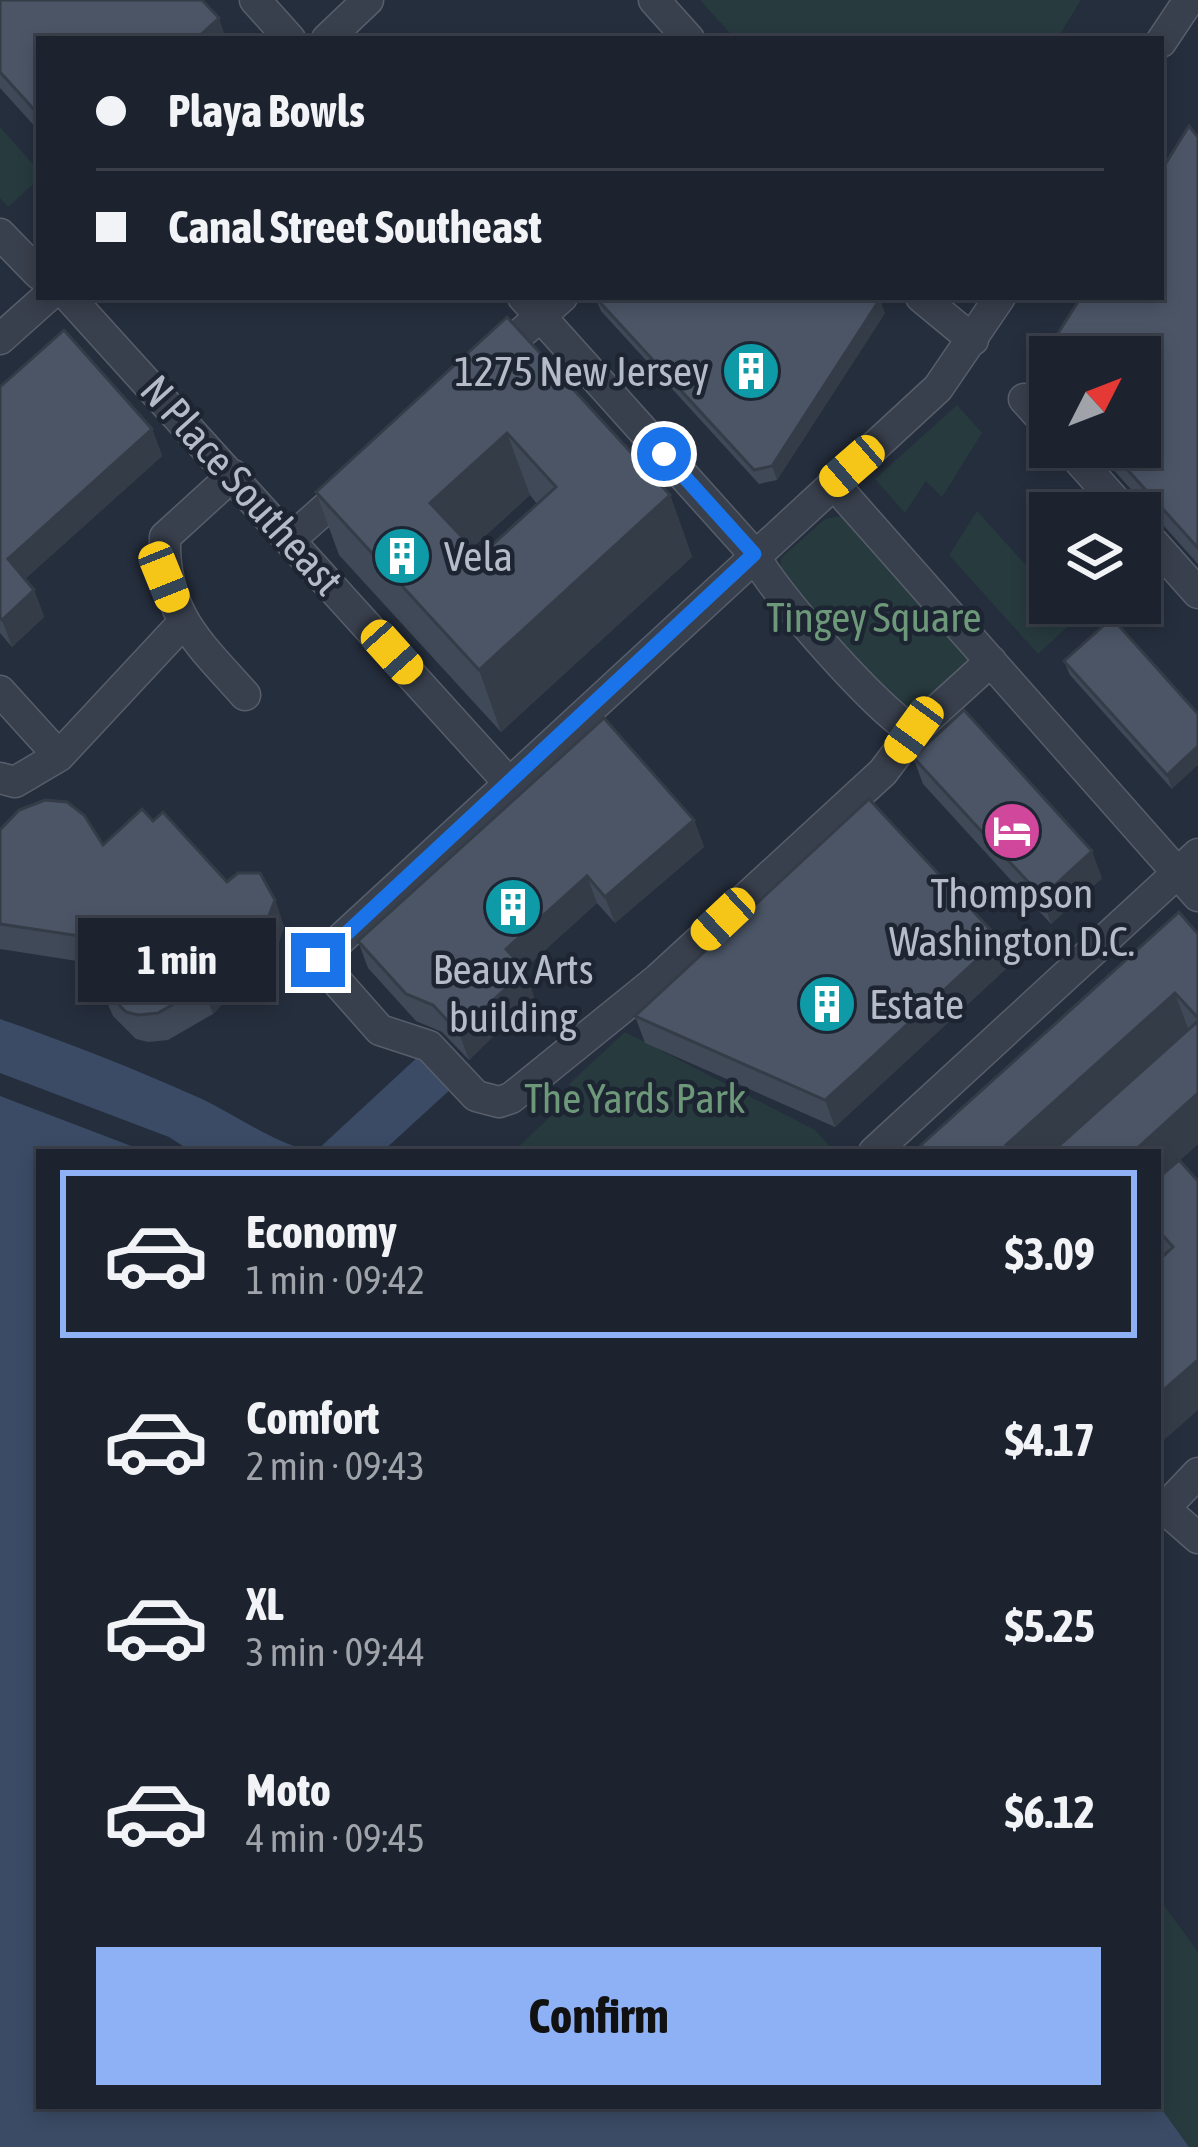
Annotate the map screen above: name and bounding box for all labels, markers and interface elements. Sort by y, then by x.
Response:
text: Playa Bowls [168,85,365,137]
text: Canal Street Southeast [168,201,542,253]
north arrow [1029,336,1161,468]
map controls [1029,336,1161,624]
building icon: 1275 New Jersey [720,340,782,402]
place label: 1275 New Jersey [454,347,709,395]
street label: N Place Southeast [131,366,353,604]
route start [637,427,691,481]
car [813,429,891,503]
button: layers [1029,492,1161,624]
building icon: Vela [371,525,433,587]
place label: Vela [444,532,513,580]
car [134,537,194,617]
park label: Tingey Square [766,593,982,641]
car [355,613,429,691]
car [878,690,950,770]
hotel icon: Thompson Washington D.C. [981,800,1043,862]
place label: Thompson Washington D.C. [889,869,1135,965]
building icon: Beaux Arts building [482,876,544,938]
car [684,881,762,957]
callout: 1 min [78,918,276,1002]
route end [291,933,345,987]
text: 1 min [137,938,217,982]
place label: Beaux Arts building [433,945,594,1041]
building icon: Estate [796,973,858,1035]
place label: Estate [869,980,964,1028]
park label: The Yards Park [524,1074,746,1122]
icon: car [102,1200,210,1308]
text: Economy [246,1206,397,1258]
text: $3.09 [1005,1228,1095,1280]
text: 1 min · 09:42 [246,1258,425,1302]
icon: car [102,1386,210,1494]
text: Comfort [246,1392,379,1444]
text: $4.17 [1005,1414,1095,1466]
text: 2 min · 09:43 [246,1444,425,1488]
icon: car [102,1572,210,1680]
text: XL [246,1578,284,1630]
text: $5.25 [1005,1600,1095,1652]
text: 3 min · 09:44 [246,1630,425,1674]
icon: car [102,1758,210,1866]
text: Moto [246,1764,331,1816]
text: $6.12 [1005,1786,1095,1838]
text: 4 min · 09:45 [246,1816,425,1860]
button: Confirm [96,1947,1101,2085]

